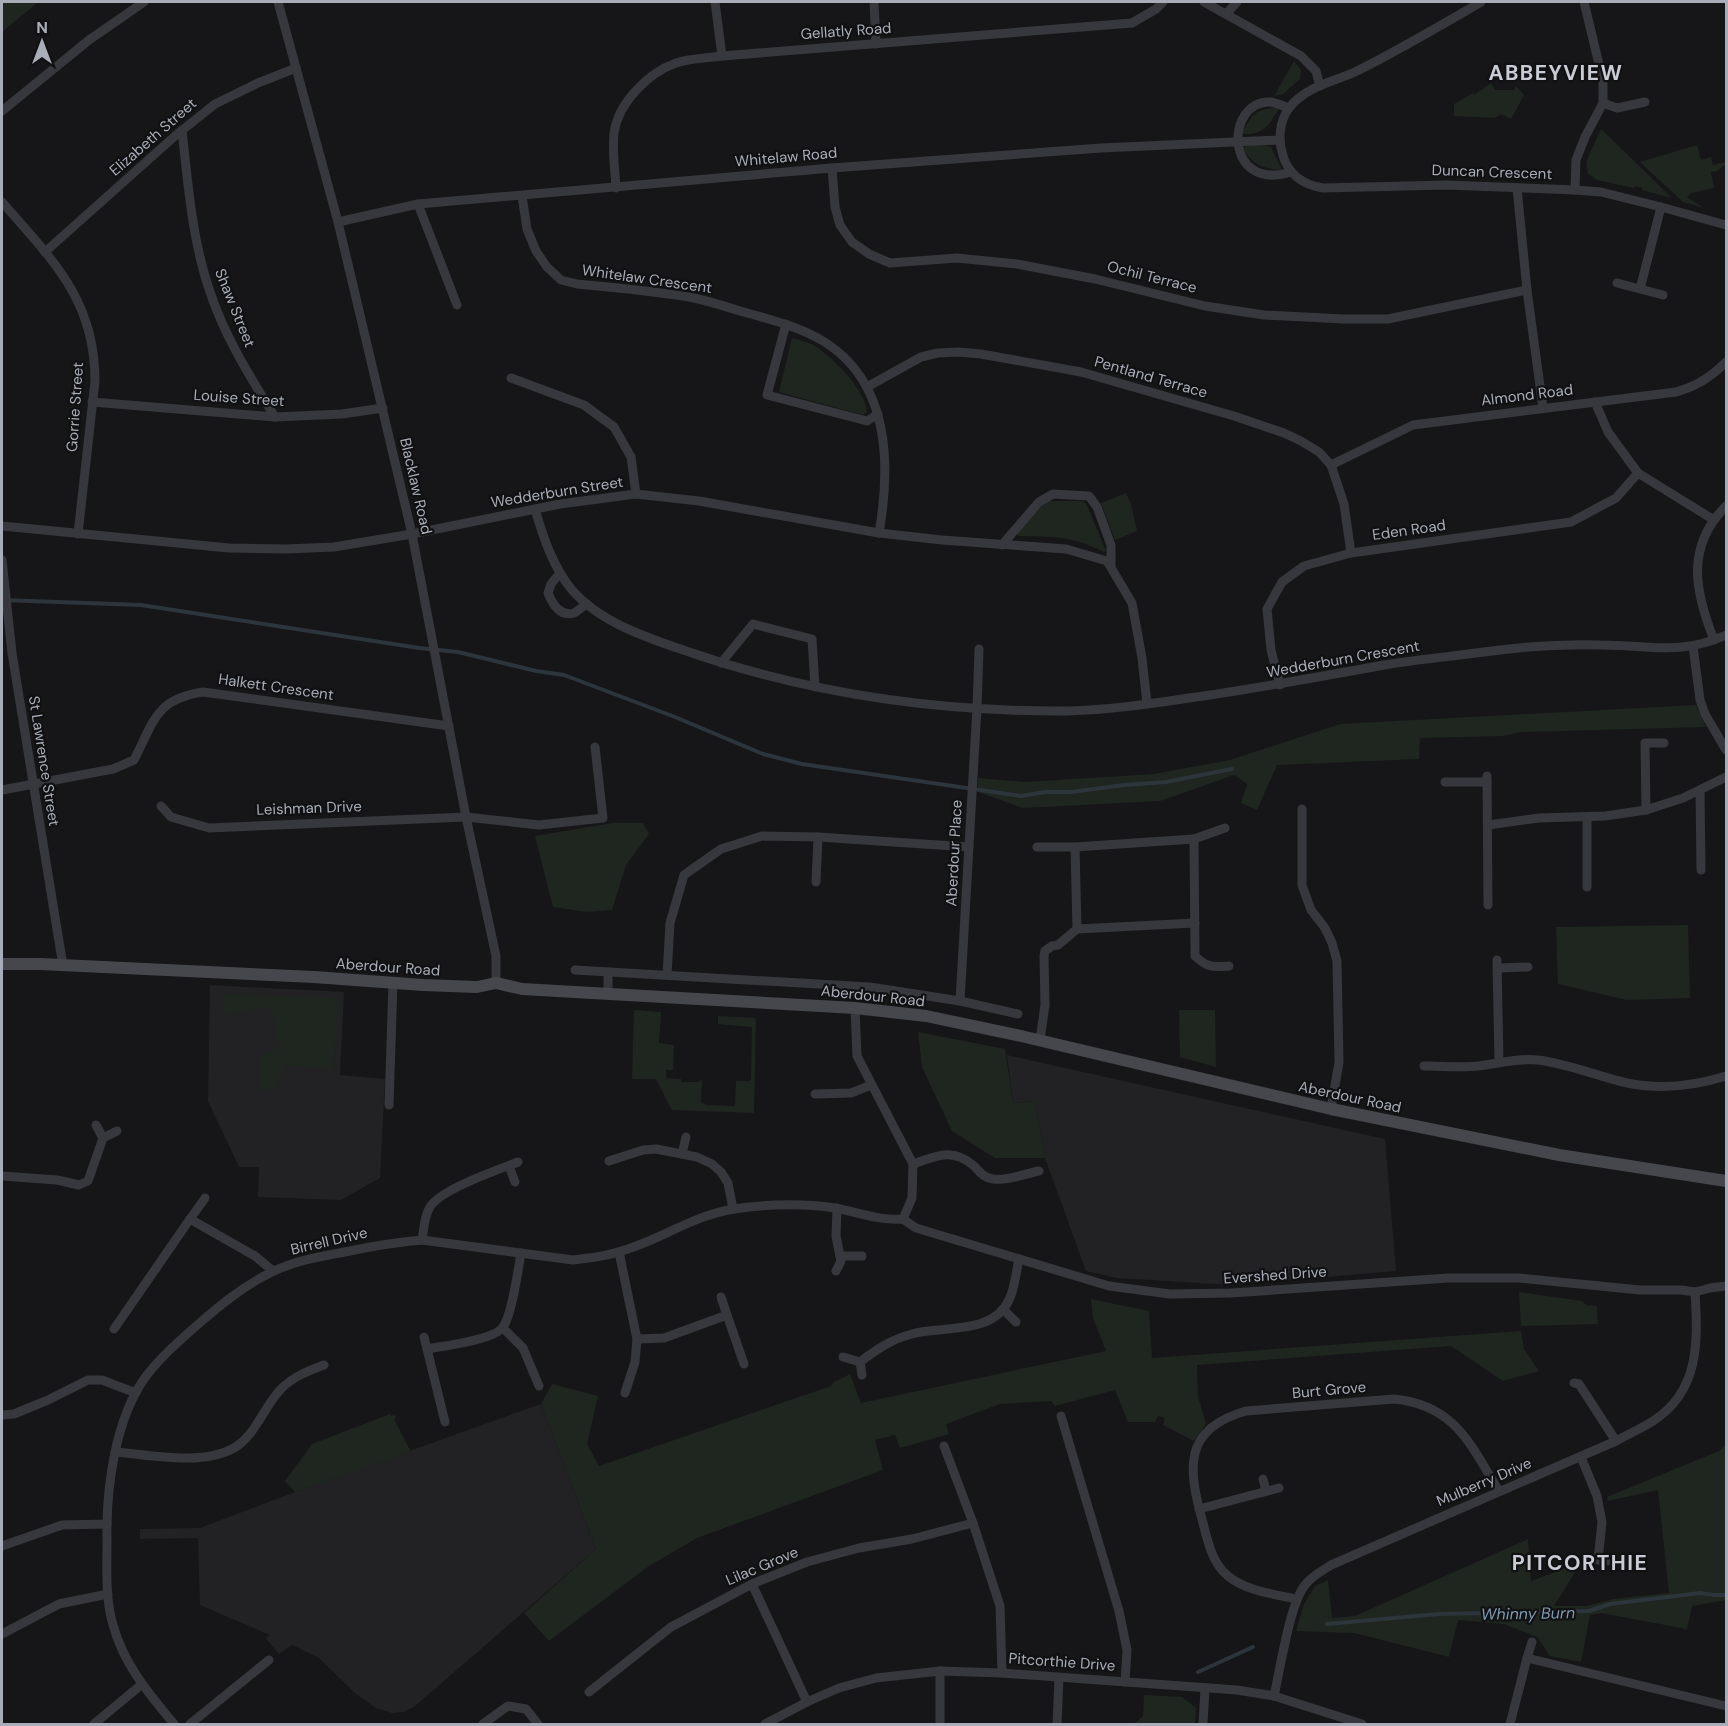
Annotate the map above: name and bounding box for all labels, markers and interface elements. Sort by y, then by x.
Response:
north arrow [12,12,72,72]
text: N [36,17,48,38]
street label: Gellatly Road [800,18,892,44]
district label: ABBEYVIEW [1489,59,1623,87]
street label: Elizabeth Street [105,94,201,180]
street label: Whitelaw Road [734,143,838,171]
street label: Duncan Crescent [1431,160,1553,184]
street label: Ochil Terrace [1105,256,1199,298]
street label: Whitelaw Crescent [581,260,714,298]
street label: Shaw Street [210,266,260,350]
street label: Pentland Terrace [1092,351,1210,403]
street label: Gorrie Street [62,361,88,453]
street label: Almond Road [1480,379,1574,411]
street label: Louise Street [193,385,285,411]
street label: Blacklaw Road [395,436,437,536]
street label: Wedderburn Street [489,472,625,512]
street label: Eden Road [1371,515,1447,545]
street label: Wedderburn Crescent [1265,636,1421,682]
street label: Halkett Crescent [217,669,335,705]
street label: St Lawrence Street [24,694,64,828]
street label: Leishman Drive [256,796,362,820]
street label: Aberdour Place [941,799,967,907]
street label: Aberdour Road [335,953,441,981]
street label: Aberdour Road [820,981,926,1011]
street label: Aberdour Road [1297,1076,1403,1118]
street label: Birrell Drive [289,1222,369,1260]
street label: Evershed Drive [1223,1261,1327,1289]
street label: Burt Grove [1291,1377,1367,1403]
street label: Mulberry Drive [1433,1453,1535,1511]
street label: Lilac Grove [723,1542,801,1590]
district label: PITCORTHIE [1512,1549,1648,1577]
water label: Whinny Burn [1481,1602,1575,1625]
street label: Pitcorthie Drive [1008,1648,1116,1676]

